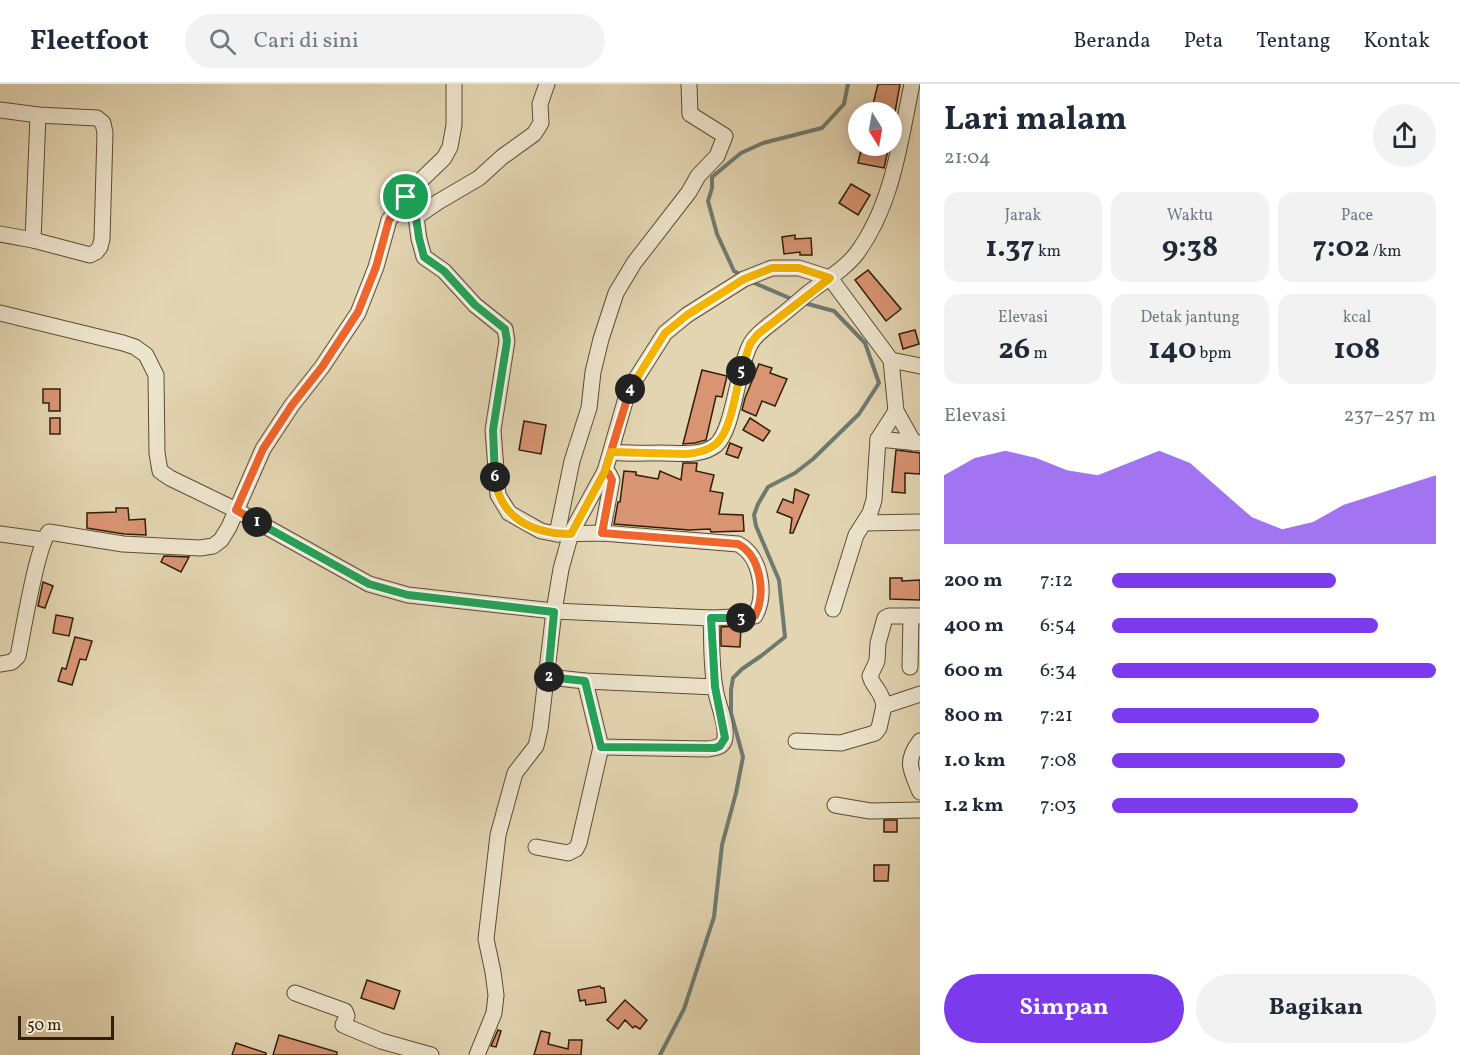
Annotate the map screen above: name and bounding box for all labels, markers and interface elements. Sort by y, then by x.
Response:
search box [185,14,605,68]
text: Fleetfoot [30,22,149,61]
icon: search [206,25,239,58]
text: Cari di sini [254,26,359,57]
text: Beranda [1073,27,1151,56]
text: Peta [1184,27,1223,56]
text: Tentang [1256,27,1331,56]
text: Kontak [1364,27,1430,56]
text: Lari malam [944,98,1127,144]
north arrow [848,102,902,156]
map controls [848,102,902,156]
button: share [1373,104,1436,167]
text: 21:04 [944,144,991,172]
pin [380,171,431,222]
icon: arrive [389,180,422,213]
text: Jarak [1005,205,1041,227]
text: Waktu [1167,205,1213,227]
text: Pace [1341,205,1373,227]
text: 1.37 [985,227,1035,269]
text: 9:38 [1162,227,1218,269]
text: 7:02 [1313,227,1370,269]
text: km [1035,241,1061,263]
text: /km [1370,241,1401,263]
text: Elevasi [998,307,1048,329]
text: Detak jantung [1140,307,1240,329]
text: kcal [1343,307,1371,329]
text: 26 [998,329,1030,371]
text: 140 [1148,329,1196,371]
text: 108 [1334,329,1380,371]
text: m [1030,343,1048,365]
text: bpm [1196,343,1232,365]
pin: 5 [726,356,756,386]
text: 5 [737,360,745,382]
pin: 4 [615,374,645,404]
text: 4 [625,378,635,400]
text: Elevasi [944,402,1006,430]
text: 237–257 m [1344,402,1436,430]
pin: 6 [480,462,510,492]
text: 6 [491,466,499,488]
pin: 1 [242,507,272,537]
text: 1 [254,511,260,533]
text: 200 m [944,567,1002,595]
text: 7:12 [1040,567,1073,595]
pin: 3 [726,603,756,633]
text: 3 [737,607,745,629]
text: 400 m [944,612,1004,640]
text: 6:54 [1040,612,1076,640]
text: 600 m [944,657,1003,685]
text: 6:34 [1040,657,1077,685]
pin: 2 [534,662,564,692]
text: 2 [545,666,553,688]
text: 800 m [944,702,1003,730]
text: 7:21 [1040,702,1073,730]
text: 1.0 km [944,747,1006,775]
text: 7:08 [1040,747,1077,775]
text: 1.2 km [944,792,1004,820]
text: 7:03 [1040,792,1076,820]
button: Simpan [944,974,1184,1043]
button: Bagikan [1196,974,1436,1043]
scale bar [18,1013,114,1040]
text: 50 m [27,1015,61,1037]

